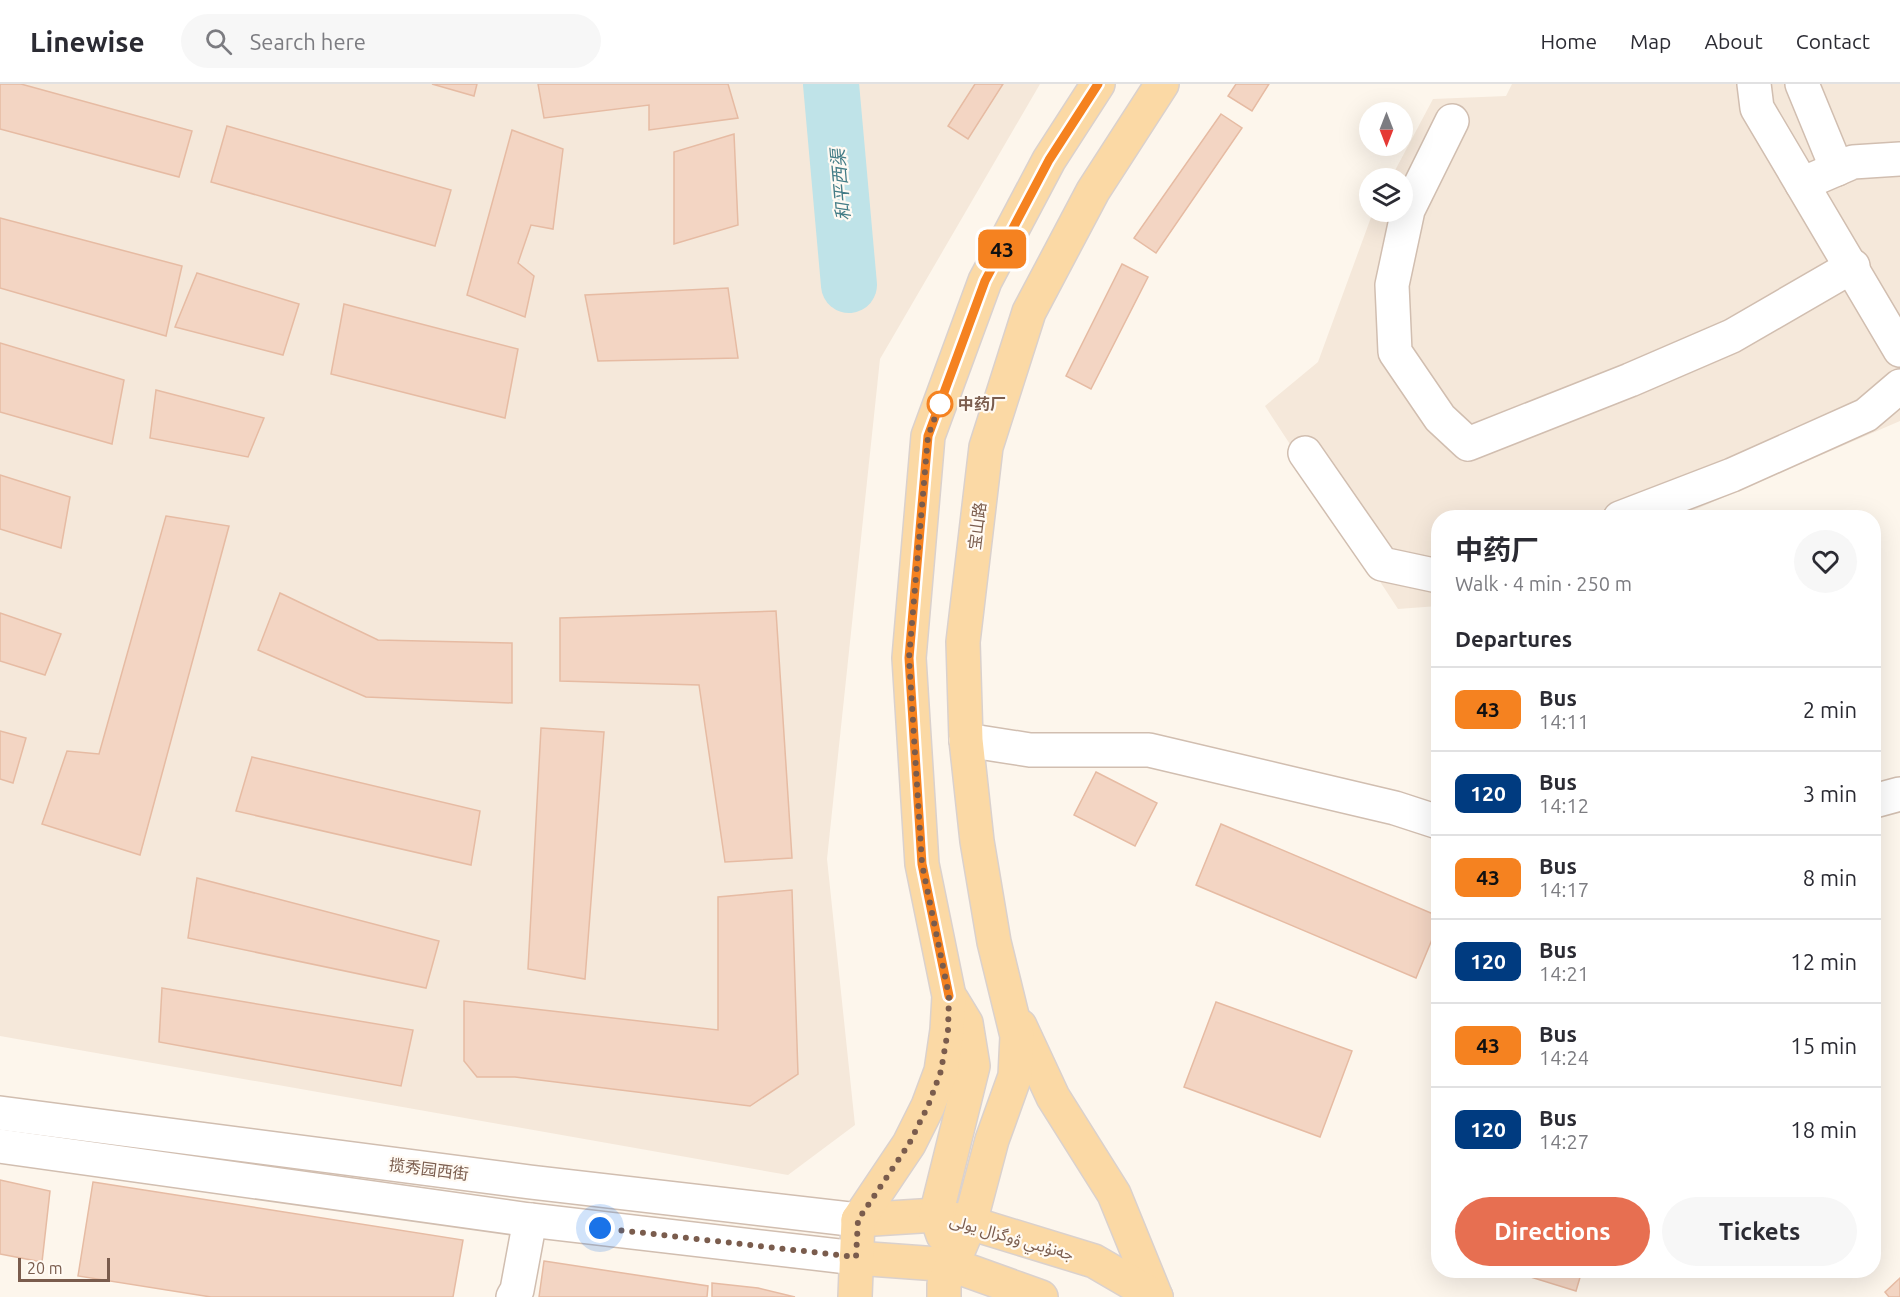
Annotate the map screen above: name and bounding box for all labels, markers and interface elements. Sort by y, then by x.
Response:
search box [181,14,601,68]
icon: search [202,25,235,58]
text: Linewise [30,26,145,57]
text: Search here [250,29,366,54]
text: Home [1540,29,1597,53]
text: Map [1630,29,1671,53]
text: About [1704,29,1763,53]
text: Contact [1796,29,1870,53]
north arrow [1359,102,1413,156]
map controls [1359,102,1413,222]
water label: 和平西渠 [827,145,853,222]
button: layers [1359,168,1413,222]
line badge: 43 [975,230,1029,268]
text: 43 [990,237,1014,261]
marker: 中药厂 [927,391,953,417]
place label: 中药厂 [958,395,1006,413]
street label: 宝山路 [965,501,989,551]
button: heart [1794,530,1857,593]
text: 中药厂 [1455,534,1539,565]
text: Walk · 4 min · 250 m [1455,572,1632,595]
text: Departures [1455,626,1572,651]
text: Bus [1539,685,1577,710]
text: 43 [1476,697,1500,721]
text: 2 min [1803,697,1857,722]
text: 14:11 [1539,710,1589,733]
text: Bus [1539,769,1577,794]
text: 120 [1470,781,1506,805]
text: 3 min [1803,781,1857,806]
text: 14:12 [1539,794,1589,817]
text: Bus [1539,853,1577,878]
text: 43 [1476,865,1500,889]
text: 8 min [1803,865,1857,890]
text: 14:17 [1539,878,1589,901]
text: Bus [1539,937,1577,962]
text: 120 [1470,949,1506,973]
text: 12 min [1790,949,1857,974]
text: 14:21 [1539,962,1589,985]
text: Bus [1539,1021,1577,1046]
text: 43 [1476,1033,1500,1057]
text: 15 min [1790,1033,1857,1058]
text: 14:24 [1539,1046,1589,1069]
text: Bus [1539,1105,1577,1130]
text: 120 [1470,1117,1506,1141]
text: 18 min [1790,1117,1857,1142]
text: 14:27 [1539,1130,1589,1153]
street label: 揽秀园西街 [388,1155,470,1183]
button: Directions [1455,1197,1650,1266]
button: Tickets [1662,1197,1857,1266]
street label: جەنۇبىي ۋوگزال يولى [947,1211,1076,1267]
your location [585,1213,615,1243]
scale bar [18,1255,110,1282]
text: 20 m [27,1259,63,1277]

